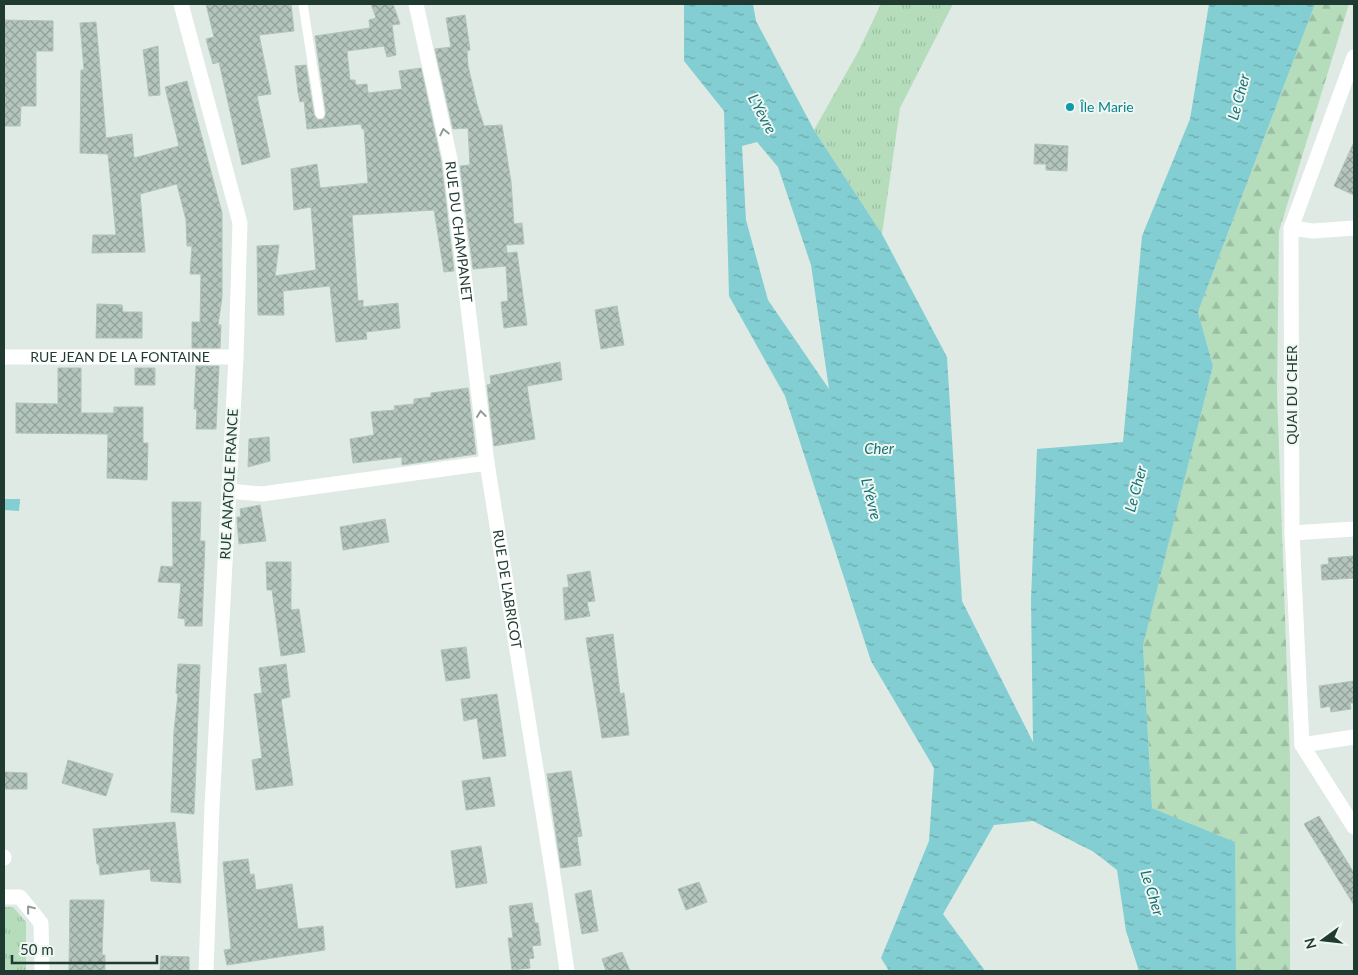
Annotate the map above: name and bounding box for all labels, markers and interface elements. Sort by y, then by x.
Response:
water label: Le Cher [1223,71,1253,122]
water label: L'Yèvre [745,91,781,137]
place label: Île Marie [1079,98,1134,115]
marker: Île Marie [1064,101,1076,113]
one-way arrow [439,127,450,136]
street label: RUE DU CHAMPANET [442,160,476,304]
street label: QUAI DU CHER [1283,345,1300,445]
street label: RUE JEAN DE LA FONTAINE [30,348,210,365]
street label: RUE ANATOLE FRANCE [216,408,241,560]
one-way arrow [476,410,487,418]
water label: Cher [864,439,895,457]
water label: Le Cher [1120,463,1150,514]
water label: L'Yèvre [858,476,886,522]
street label: RUE DE L'ABRICOT [490,528,526,651]
water label: Le Cher [1137,868,1169,919]
one-way arrow [27,906,35,915]
north arrow [1298,915,1348,965]
scale bar [12,932,158,964]
text: N [1300,936,1320,951]
text: 50 m [20,940,54,958]

